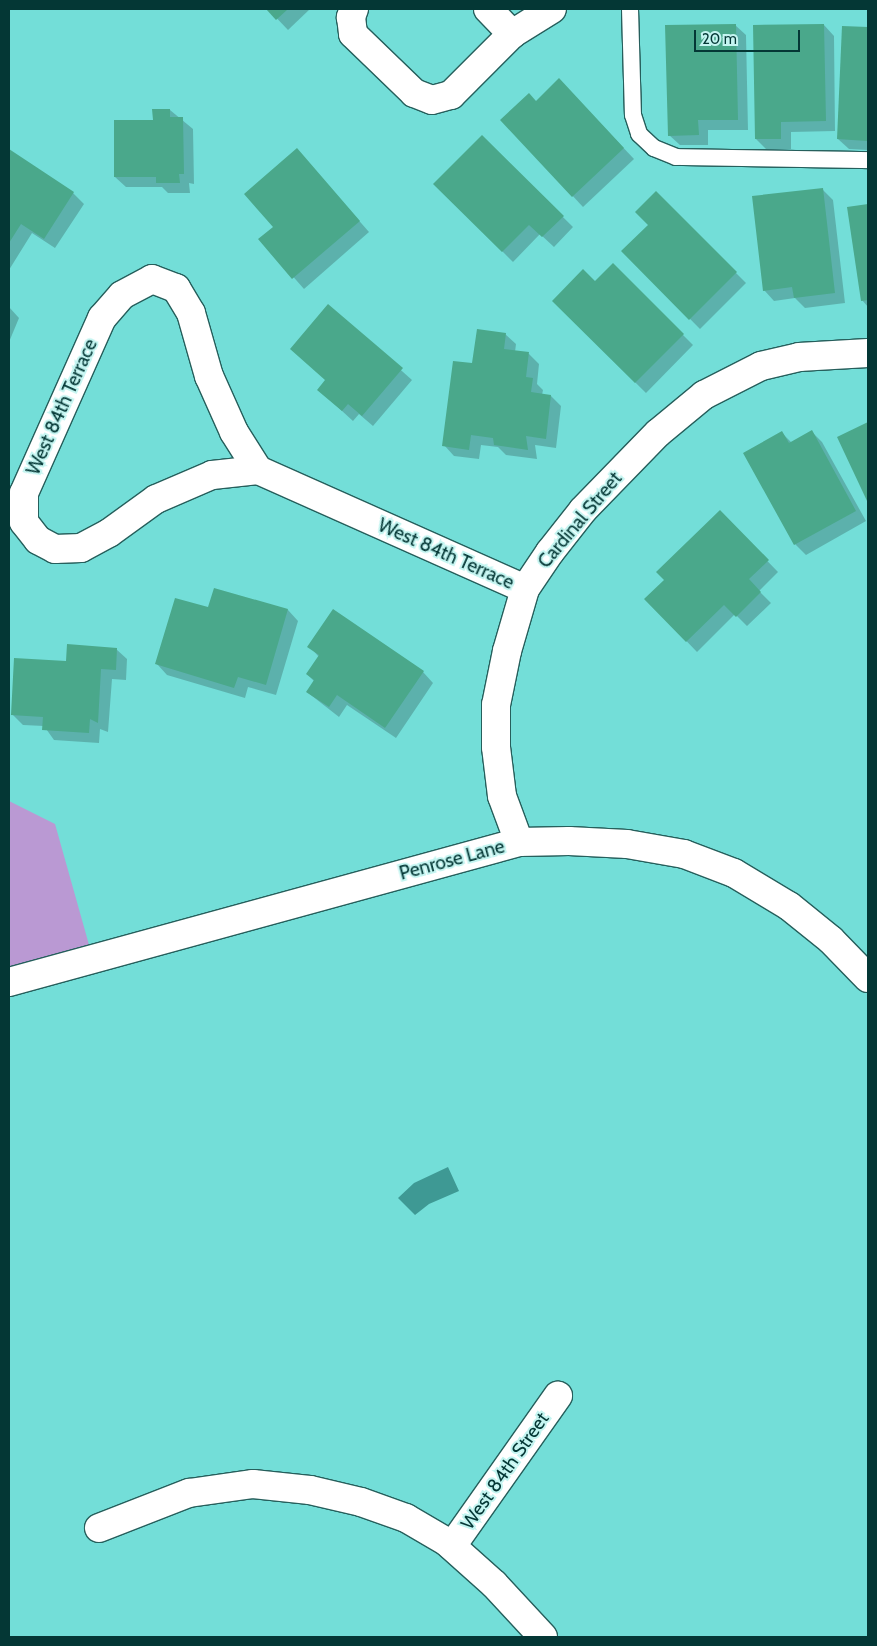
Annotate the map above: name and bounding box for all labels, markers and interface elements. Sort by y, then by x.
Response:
scale bar [697,20,803,52]
text: 20 m [702,30,737,48]
street label: West 84th Terrace [22,335,102,479]
street label: Cardinal Street [533,467,627,573]
street label: West 84th Terrace [374,514,518,594]
street label: Penrose Lane [397,835,507,885]
street label: West 84th Street [456,1408,554,1534]

